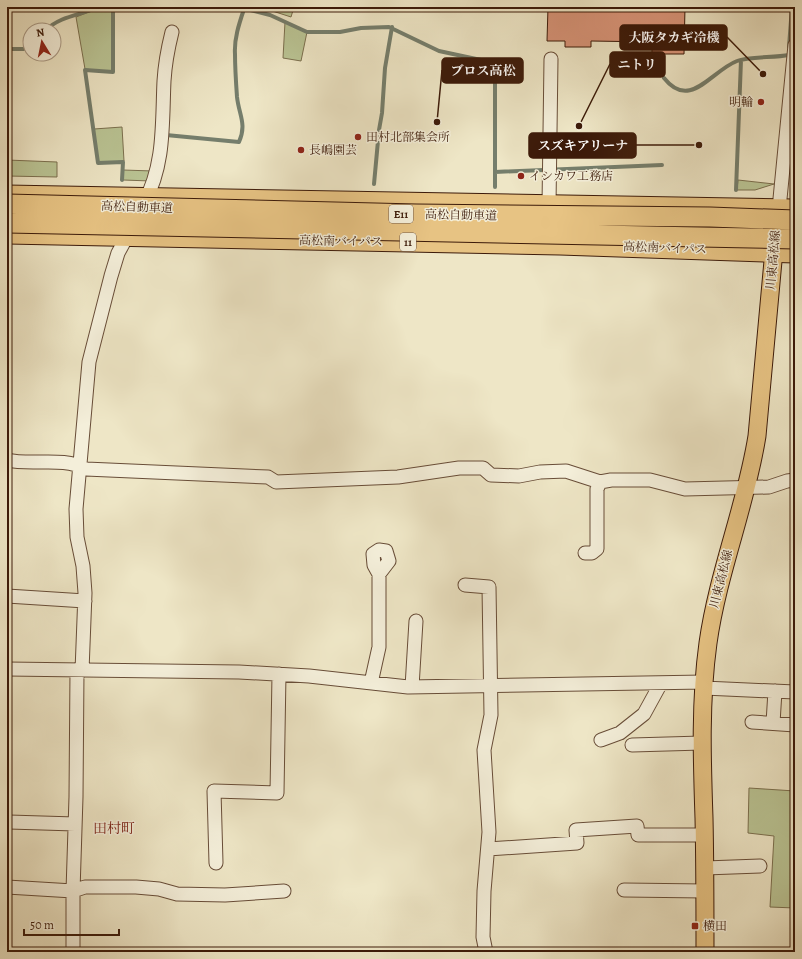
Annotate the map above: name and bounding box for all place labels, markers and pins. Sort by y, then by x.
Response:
callout: 大阪タカギ冷機 [620,25,727,50]
callout: ニトリ [610,52,665,77]
callout: ブロス高松 [442,58,523,83]
place label: 明輪 [729,94,753,110]
marker: 明輪 [756,97,766,107]
place label: 田村北部集会所 [366,129,450,145]
marker: 田村北部集会所 [353,132,363,142]
callout: スズキアリーナ [529,133,636,158]
place label: 長嶋園芸 [309,142,357,158]
marker: 長嶋園芸 [296,145,306,155]
place label: イシカワ工務店 [529,168,613,184]
marker: イシカワ工務店 [516,171,526,181]
place label: 横田 [703,918,727,934]
marker: 横田 [690,921,700,931]

